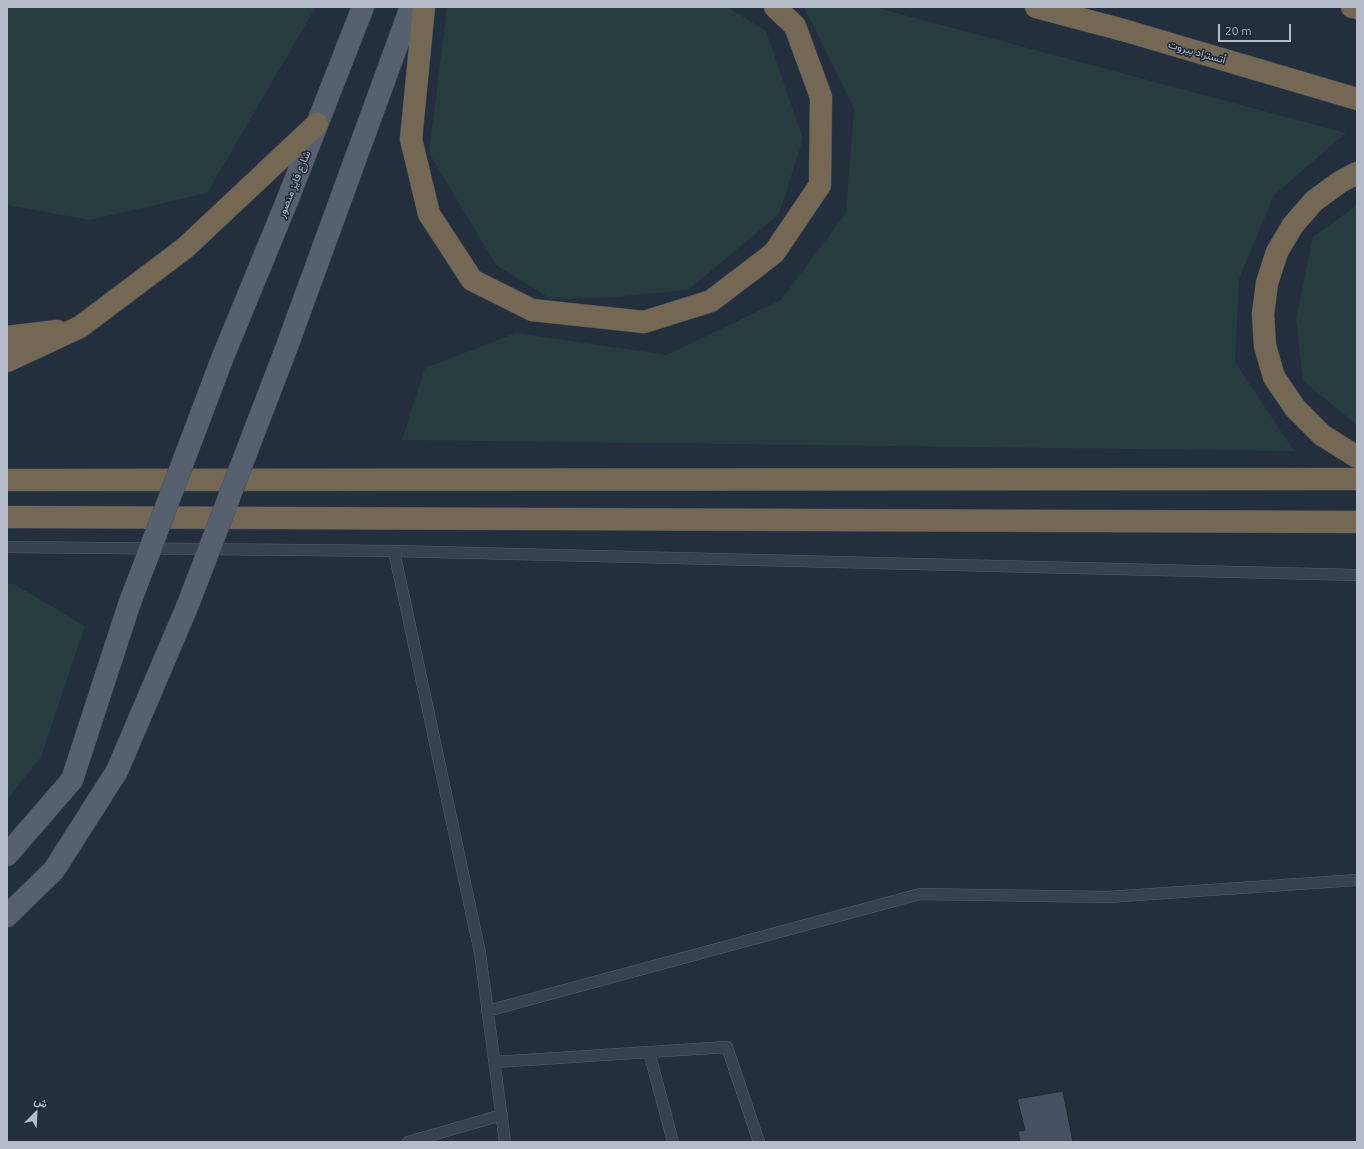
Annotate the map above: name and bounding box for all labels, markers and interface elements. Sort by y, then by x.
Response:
scale bar [1220,16,1293,42]
text: 20 m [1225,24,1252,37]
street label: أتستراد بيروت [1167,37,1227,67]
street label: شارع فايز منصور [275,149,313,219]
north arrow [16,1093,56,1133]
text: ش [32,1094,49,1110]

